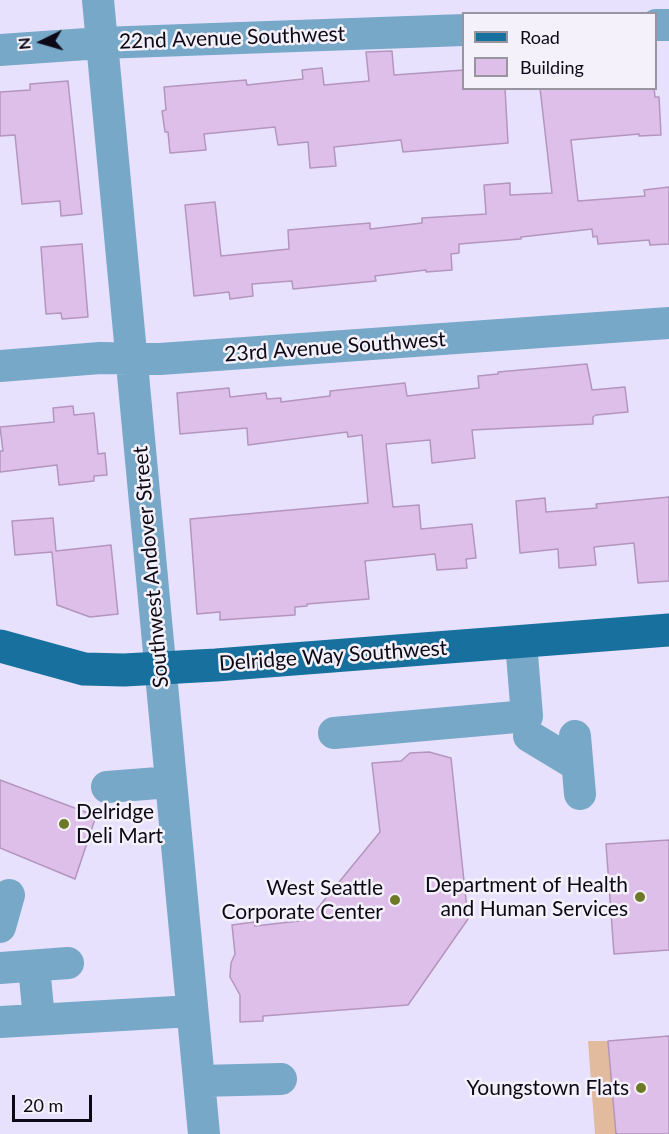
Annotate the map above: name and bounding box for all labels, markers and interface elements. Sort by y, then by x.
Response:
north arrow [12,12,72,72]
legend [462,12,657,90]
street label: 22nd Avenue Southwest [118,21,346,55]
text: Road [520,26,560,48]
text: N [14,37,34,51]
text: Building [520,56,584,78]
street label: 23rd Avenue Southwest [223,327,447,367]
street label: Southwest Andover Street [128,445,174,689]
street label: Delridge Way Southwest [218,635,448,677]
place label: Delridge Deli Mart [76,799,163,849]
marker: Delridge Deli Mart [57,817,71,831]
place label: Department of Health and Human Services [425,872,628,922]
place label: West Seattle Corporate Center [222,875,383,925]
marker: Department of Health and Human Services [633,890,647,904]
marker: West Seattle Corporate Center [388,893,402,907]
place label: Youngstown Flats [466,1075,629,1101]
marker: Youngstown Flats [634,1081,648,1095]
scale bar [15,1083,94,1121]
text: 20 m [23,1094,63,1116]

